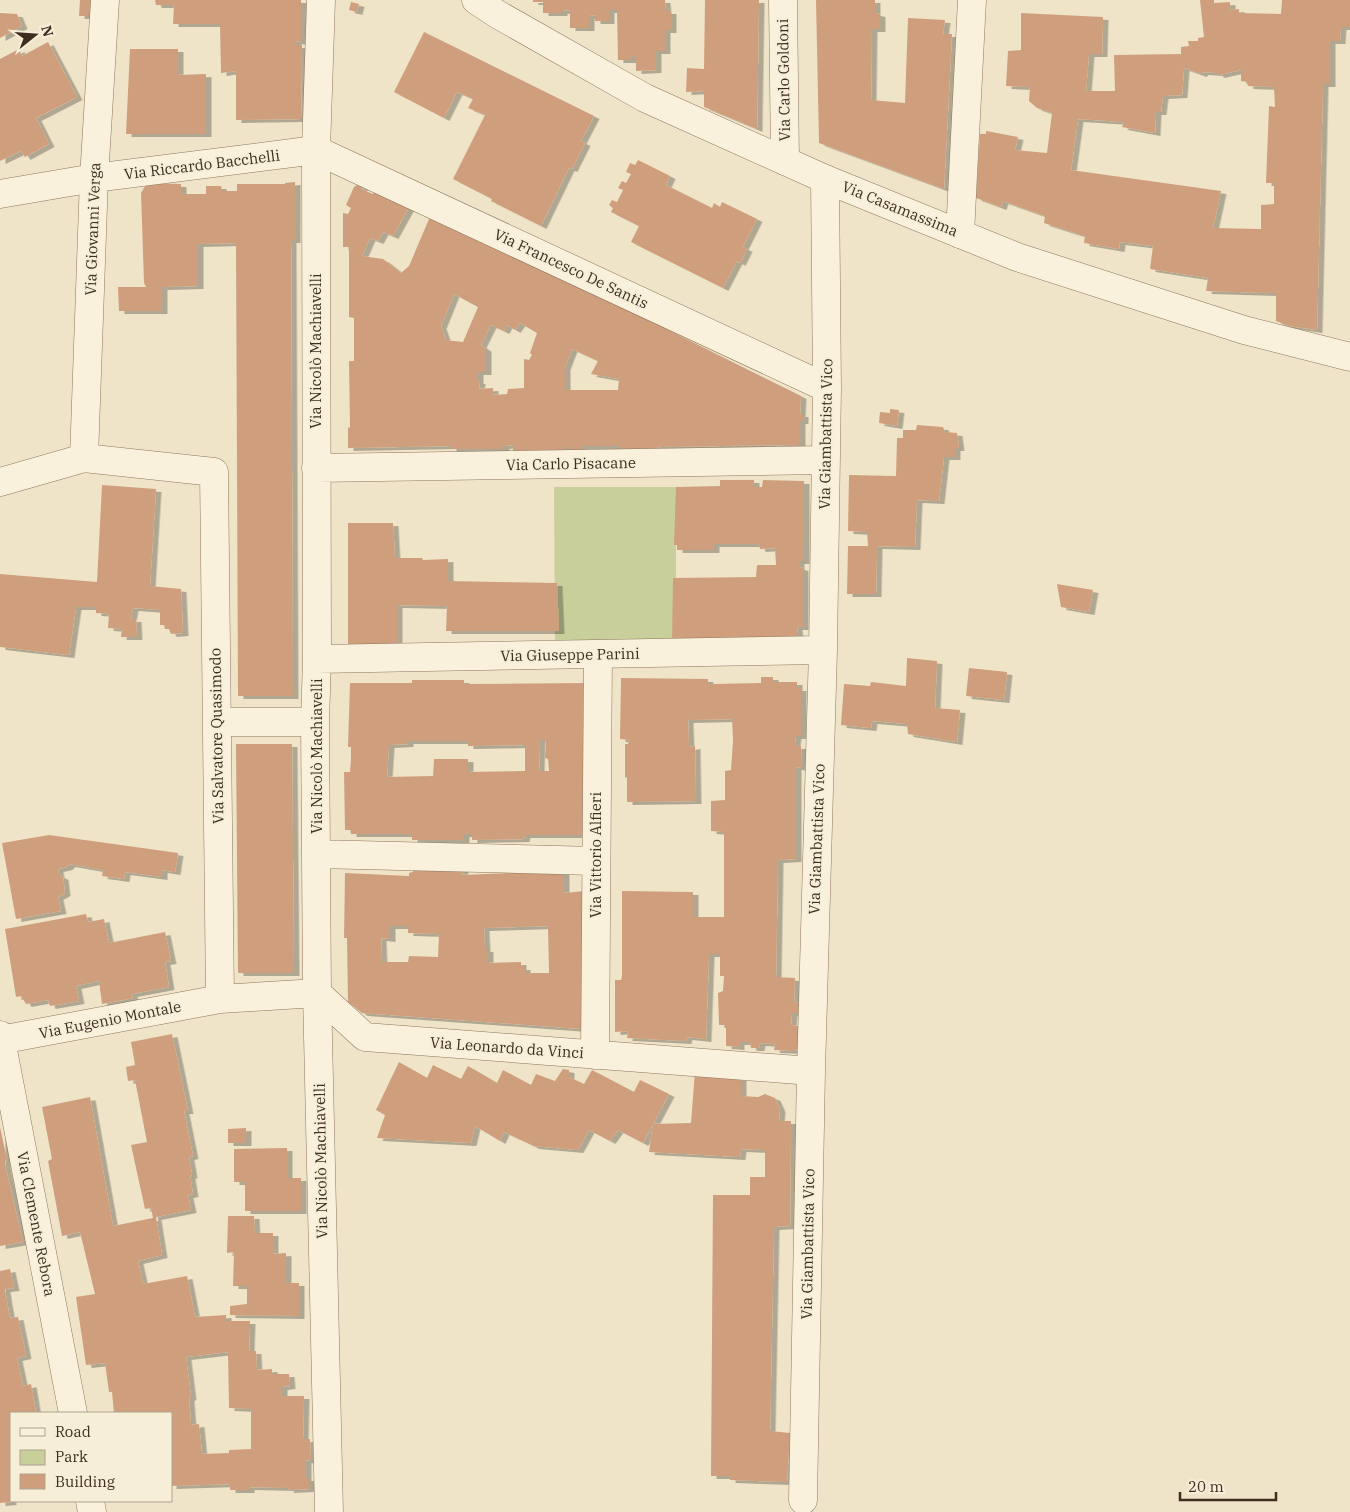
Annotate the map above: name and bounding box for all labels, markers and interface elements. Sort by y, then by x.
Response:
north arrow [10,10,60,60]
street label: Via Carlo Goldoni [773,18,794,141]
text: N [37,23,58,39]
street label: Via Riccardo Bacchelli [123,145,281,183]
street label: Via Giovanni Verga [81,162,104,296]
street label: Via Casamassima [839,177,961,240]
street label: Via Francesco De Santis [491,224,651,313]
street label: Via Nicolò Machiavelli [306,273,325,429]
street label: Via Giambattista Vico [815,358,836,510]
street label: Via Carlo Pisacane [506,453,636,474]
street label: Via Giuseppe Parini [500,644,640,665]
street label: Via Salvatore Quasimodo [205,648,228,824]
street label: Via Nicolò Machiavelli [307,678,326,834]
street label: Via Giambattista Vico [804,763,829,915]
street label: Via Vittorio Alfieri [586,792,605,918]
street label: Via Eugenio Montale [37,996,183,1043]
street label: Via Leonardo da Vinci [429,1033,585,1062]
street label: Via Nicolò Machiavelli [310,1083,331,1239]
street label: Via Clemente Rebora [13,1150,60,1298]
street label: Via Giambattista Vico [797,1168,818,1320]
legend [10,1412,172,1502]
text: Road [55,1422,91,1441]
text: Park [55,1447,88,1466]
scale bar [1180,1470,1276,1502]
text: Building [55,1472,115,1491]
text: 20 m [1188,1477,1224,1496]

